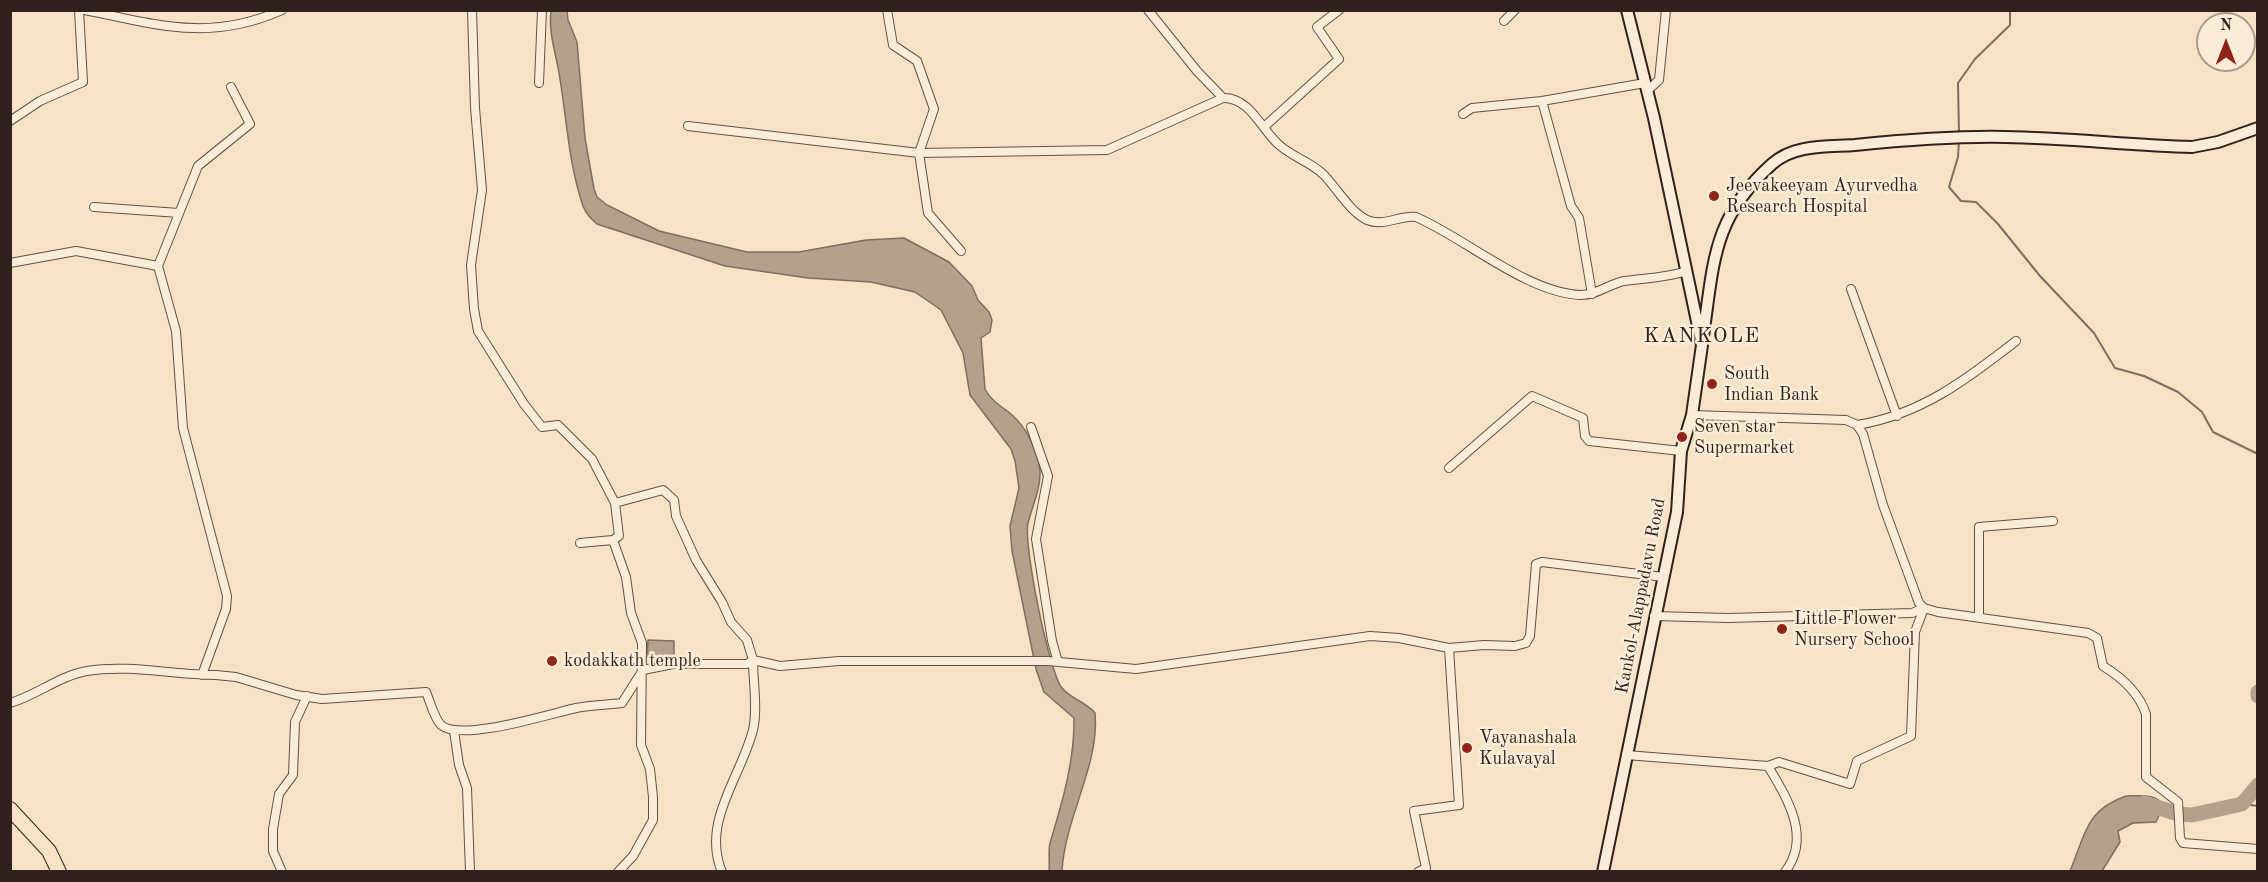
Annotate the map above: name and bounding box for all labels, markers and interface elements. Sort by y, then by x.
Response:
north arrow [2196,12,2256,72]
text: N [2220,18,2232,34]
place label: Jeevakeeyam Ayurvedha Research Hospital [1726,175,1918,218]
marker: Jeevakeeyam Ayurvedha Research Hospital [1707,189,1721,203]
district label: KANKOLE [1644,323,1760,349]
place label: South Indian Bank [1724,363,1819,406]
marker: South Indian Bank [1705,377,1719,391]
place label: Seven star Supermarket [1694,416,1794,458]
marker: Seven star Supermarket [1675,430,1689,444]
street label: Kankol-Alappadavu Road [1611,496,1671,696]
place label: Little Flower Nursery School [1794,608,1914,650]
marker: Little Flower Nursery School [1775,622,1789,636]
place label: kodakkath temple [564,650,701,672]
marker: kodakkath temple [545,654,559,668]
place label: Vayanashala Kulavayal [1479,727,1577,770]
marker: Vayanashala Kulavayal [1460,741,1474,755]

